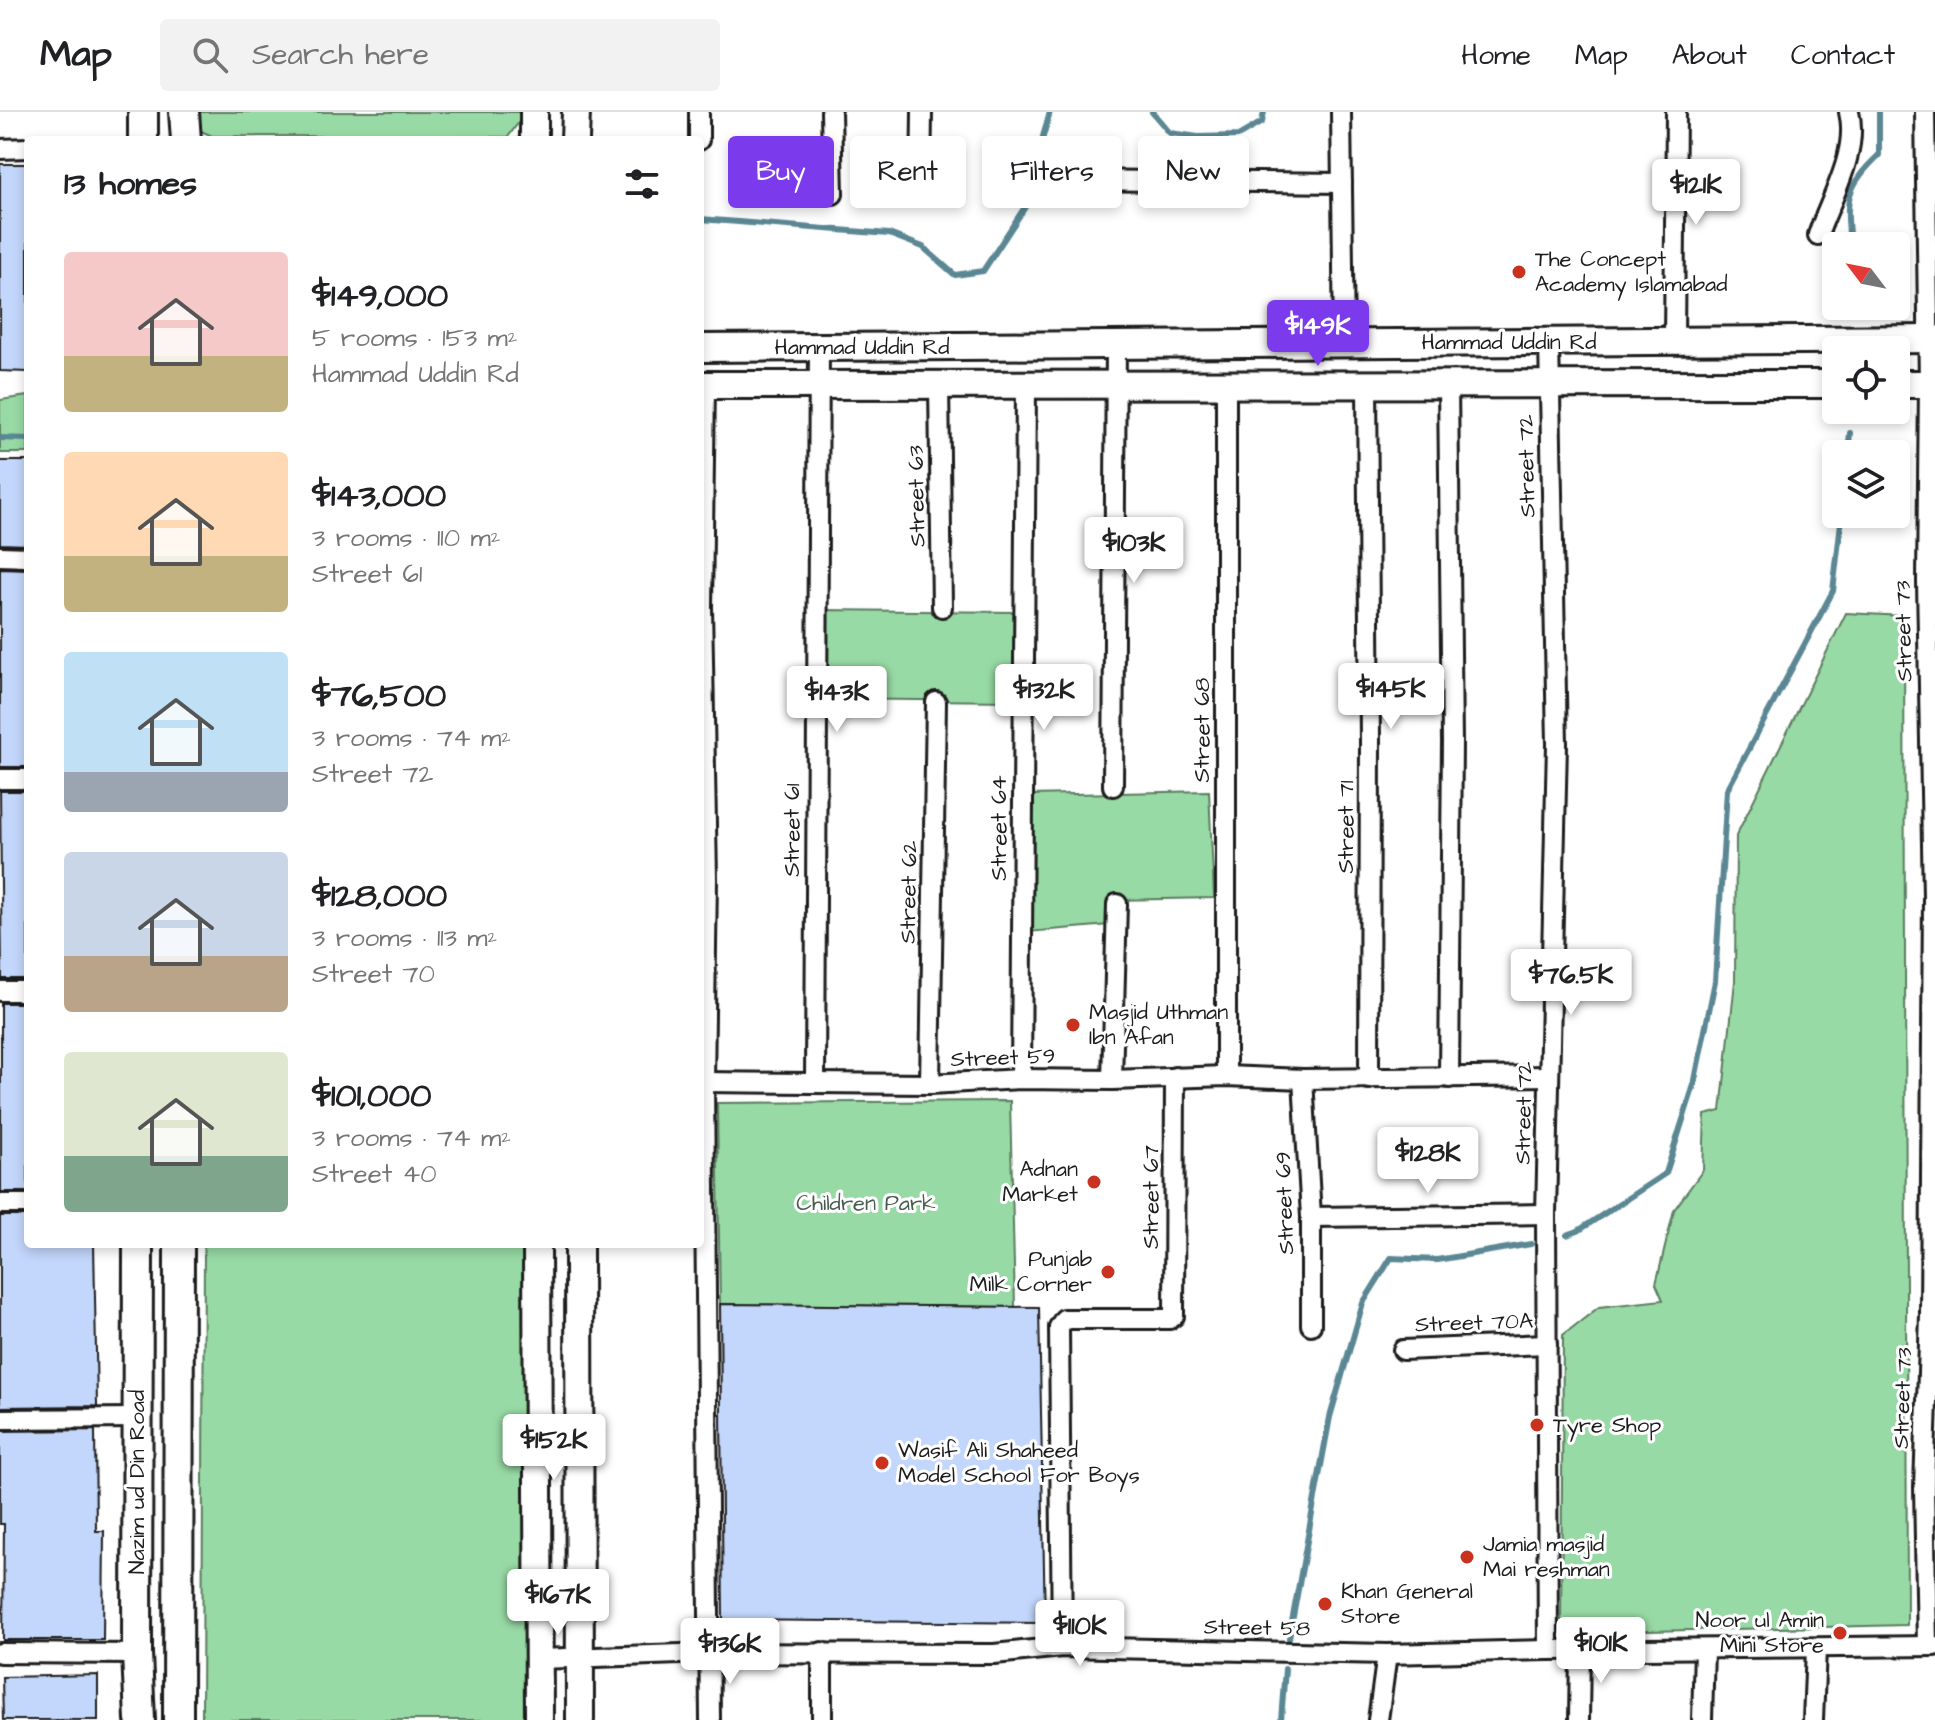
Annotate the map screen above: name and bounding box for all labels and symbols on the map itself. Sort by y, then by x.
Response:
pin: $121K [1640,159,1752,227]
north arrow [1822,232,1910,320]
place label: The Concept Academy Islamabad [1535,244,1728,301]
marker: The Concept Academy Islamabad [1510,263,1528,281]
pin: $149K [1262,300,1374,368]
street label: Hammad Uddin Rd [1421,327,1597,358]
street label: Hammad Uddin Rd [774,332,950,363]
street label: Street 72 [1511,414,1543,518]
street label: Street 63 [901,445,933,547]
pin: $103K [1078,517,1190,585]
street label: Street 73 [1888,580,1920,682]
pin: $145K [1335,663,1447,731]
pin: $132K [988,664,1100,732]
pin: $143K [781,666,893,734]
street label: Street 68 [1187,678,1218,782]
street label: Street 64 [984,775,1015,881]
street label: Street 71 [1331,780,1362,874]
street label: Street 61 [777,783,808,877]
street label: Street 62 [893,840,925,944]
pin: $76.5K [1506,949,1636,1017]
place label: Masjid Uthman Ibn Afan [1089,997,1228,1053]
marker: Masjid Uthman Ibn Afan [1064,1016,1082,1034]
street label: Street 59 [950,1041,1056,1075]
street label: Street 72 [1508,1061,1540,1165]
pin: $128K [1372,1127,1484,1195]
street label: Street 67 [1136,1145,1167,1249]
street label: Street 69 [1268,1151,1302,1255]
place label: Adnan Market [1002,1154,1078,1210]
marker: Adnan Market [1085,1173,1103,1191]
park label: Children Park [796,1188,936,1219]
place label: Punjab Milk Corner [970,1244,1092,1300]
marker: Punjab Milk Corner [1099,1263,1117,1281]
street label: Street 70A [1414,1305,1534,1341]
street label: Street 73 [1886,1347,1920,1449]
street label: Nazim ud Din Road [122,1390,153,1574]
place label: Tyre Shop [1553,1410,1661,1442]
pin: $152K [498,1414,610,1482]
marker: Tyre Shop [1528,1416,1546,1434]
place label: Wasif Ali Shaheed Model School For Boys [898,1435,1140,1492]
marker: Wasif Ali Shaheed Model School For Boys [873,1454,891,1472]
place label: Jamia masjid Mai reshman [1483,1529,1610,1585]
marker: Jamia masjid Mai reshman [1458,1548,1476,1566]
pin: $167K [502,1569,614,1637]
place label: Khan General Store [1341,1576,1473,1632]
marker: Khan General Store [1316,1595,1334,1613]
pin: $110K [1024,1600,1136,1668]
place label: Noor ul Amin Mini Store [1696,1605,1824,1661]
street label: Street 58 [1203,1612,1311,1644]
pin: $101K [1545,1617,1657,1685]
pin: $136K [674,1618,786,1686]
marker: Noor ul Amin Mini Store [1831,1624,1849,1642]

